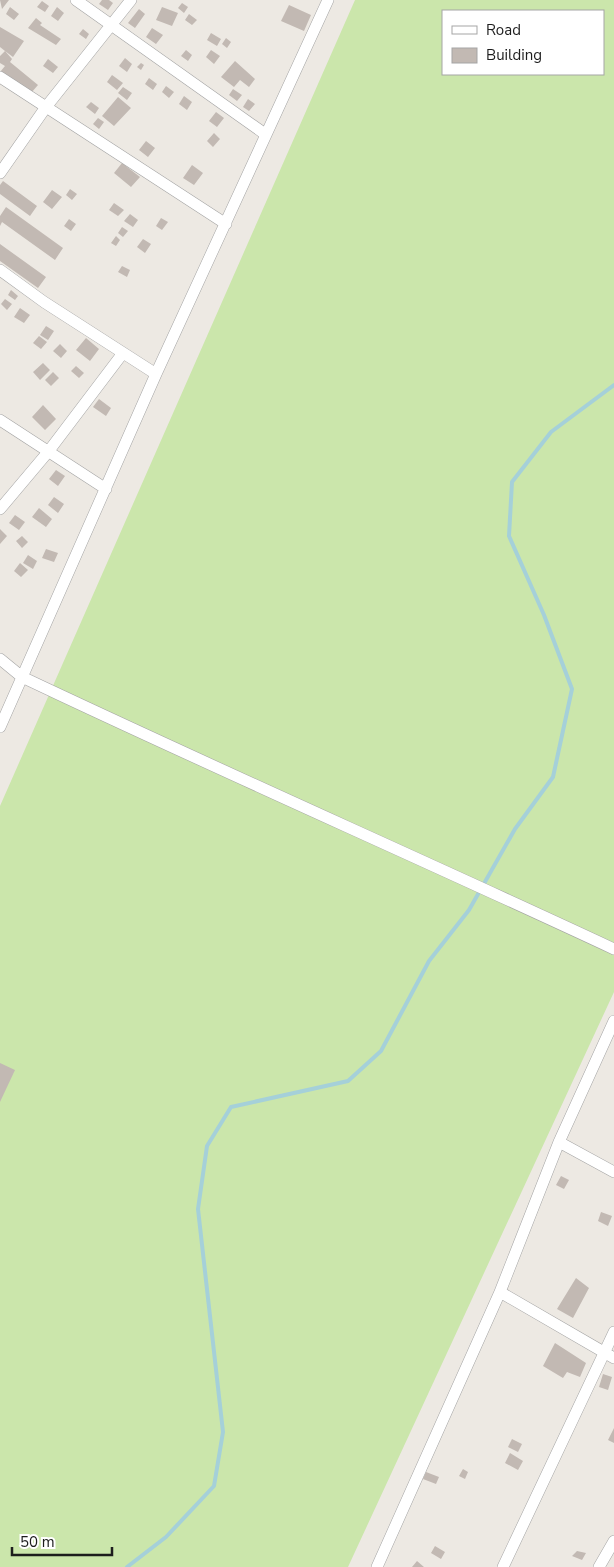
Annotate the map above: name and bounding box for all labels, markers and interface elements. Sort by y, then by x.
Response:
legend [442,10,604,75]
text: Road [486,20,521,40]
text: Building [486,45,542,65]
scale bar [12,1524,112,1556]
text: 50 m [20,1532,55,1552]

